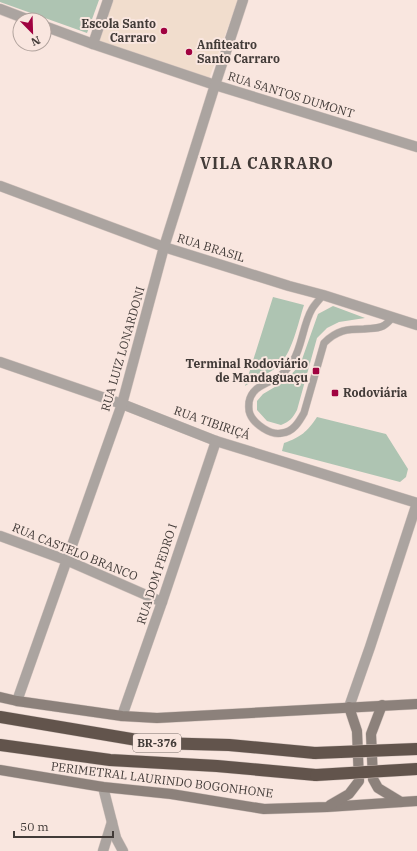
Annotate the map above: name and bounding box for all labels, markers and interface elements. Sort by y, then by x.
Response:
north arrow [12,12,52,52]
place label: Escola Santo Carraro [81,16,156,45]
marker: Escola Santo Carraro [159,26,169,36]
text: N [29,33,43,49]
place label: Anfiteatro Santo Carraro [197,37,280,66]
marker: Anfiteatro Santo Carraro [184,47,194,57]
street label: RUA SANTOS DUMONT [226,68,356,121]
district label: VILA CARRARO [200,153,334,173]
street label: RUA BRASIL [175,230,247,265]
street label: RUA LUIZ LONARDONI [97,285,148,413]
place label: Terminal Rodoviário de Mandaguaçu [186,356,308,385]
marker: Terminal Rodoviário de Mandaguaçu [311,366,321,376]
place label: Rodoviária [343,385,408,400]
marker: Rodoviária [330,388,340,398]
street label: RUA TIBIRIÇÁ [172,402,253,443]
street label: RUA CASTELO BRANCO [10,519,140,584]
street label: RUA DOM PEDRO I [133,522,180,626]
road number: BR-376 [133,734,181,752]
street label: PERIMETRAL LAURINDO BOGONHONE [50,758,274,801]
scale bar [14,813,113,839]
text: 50 m [20,819,49,834]

